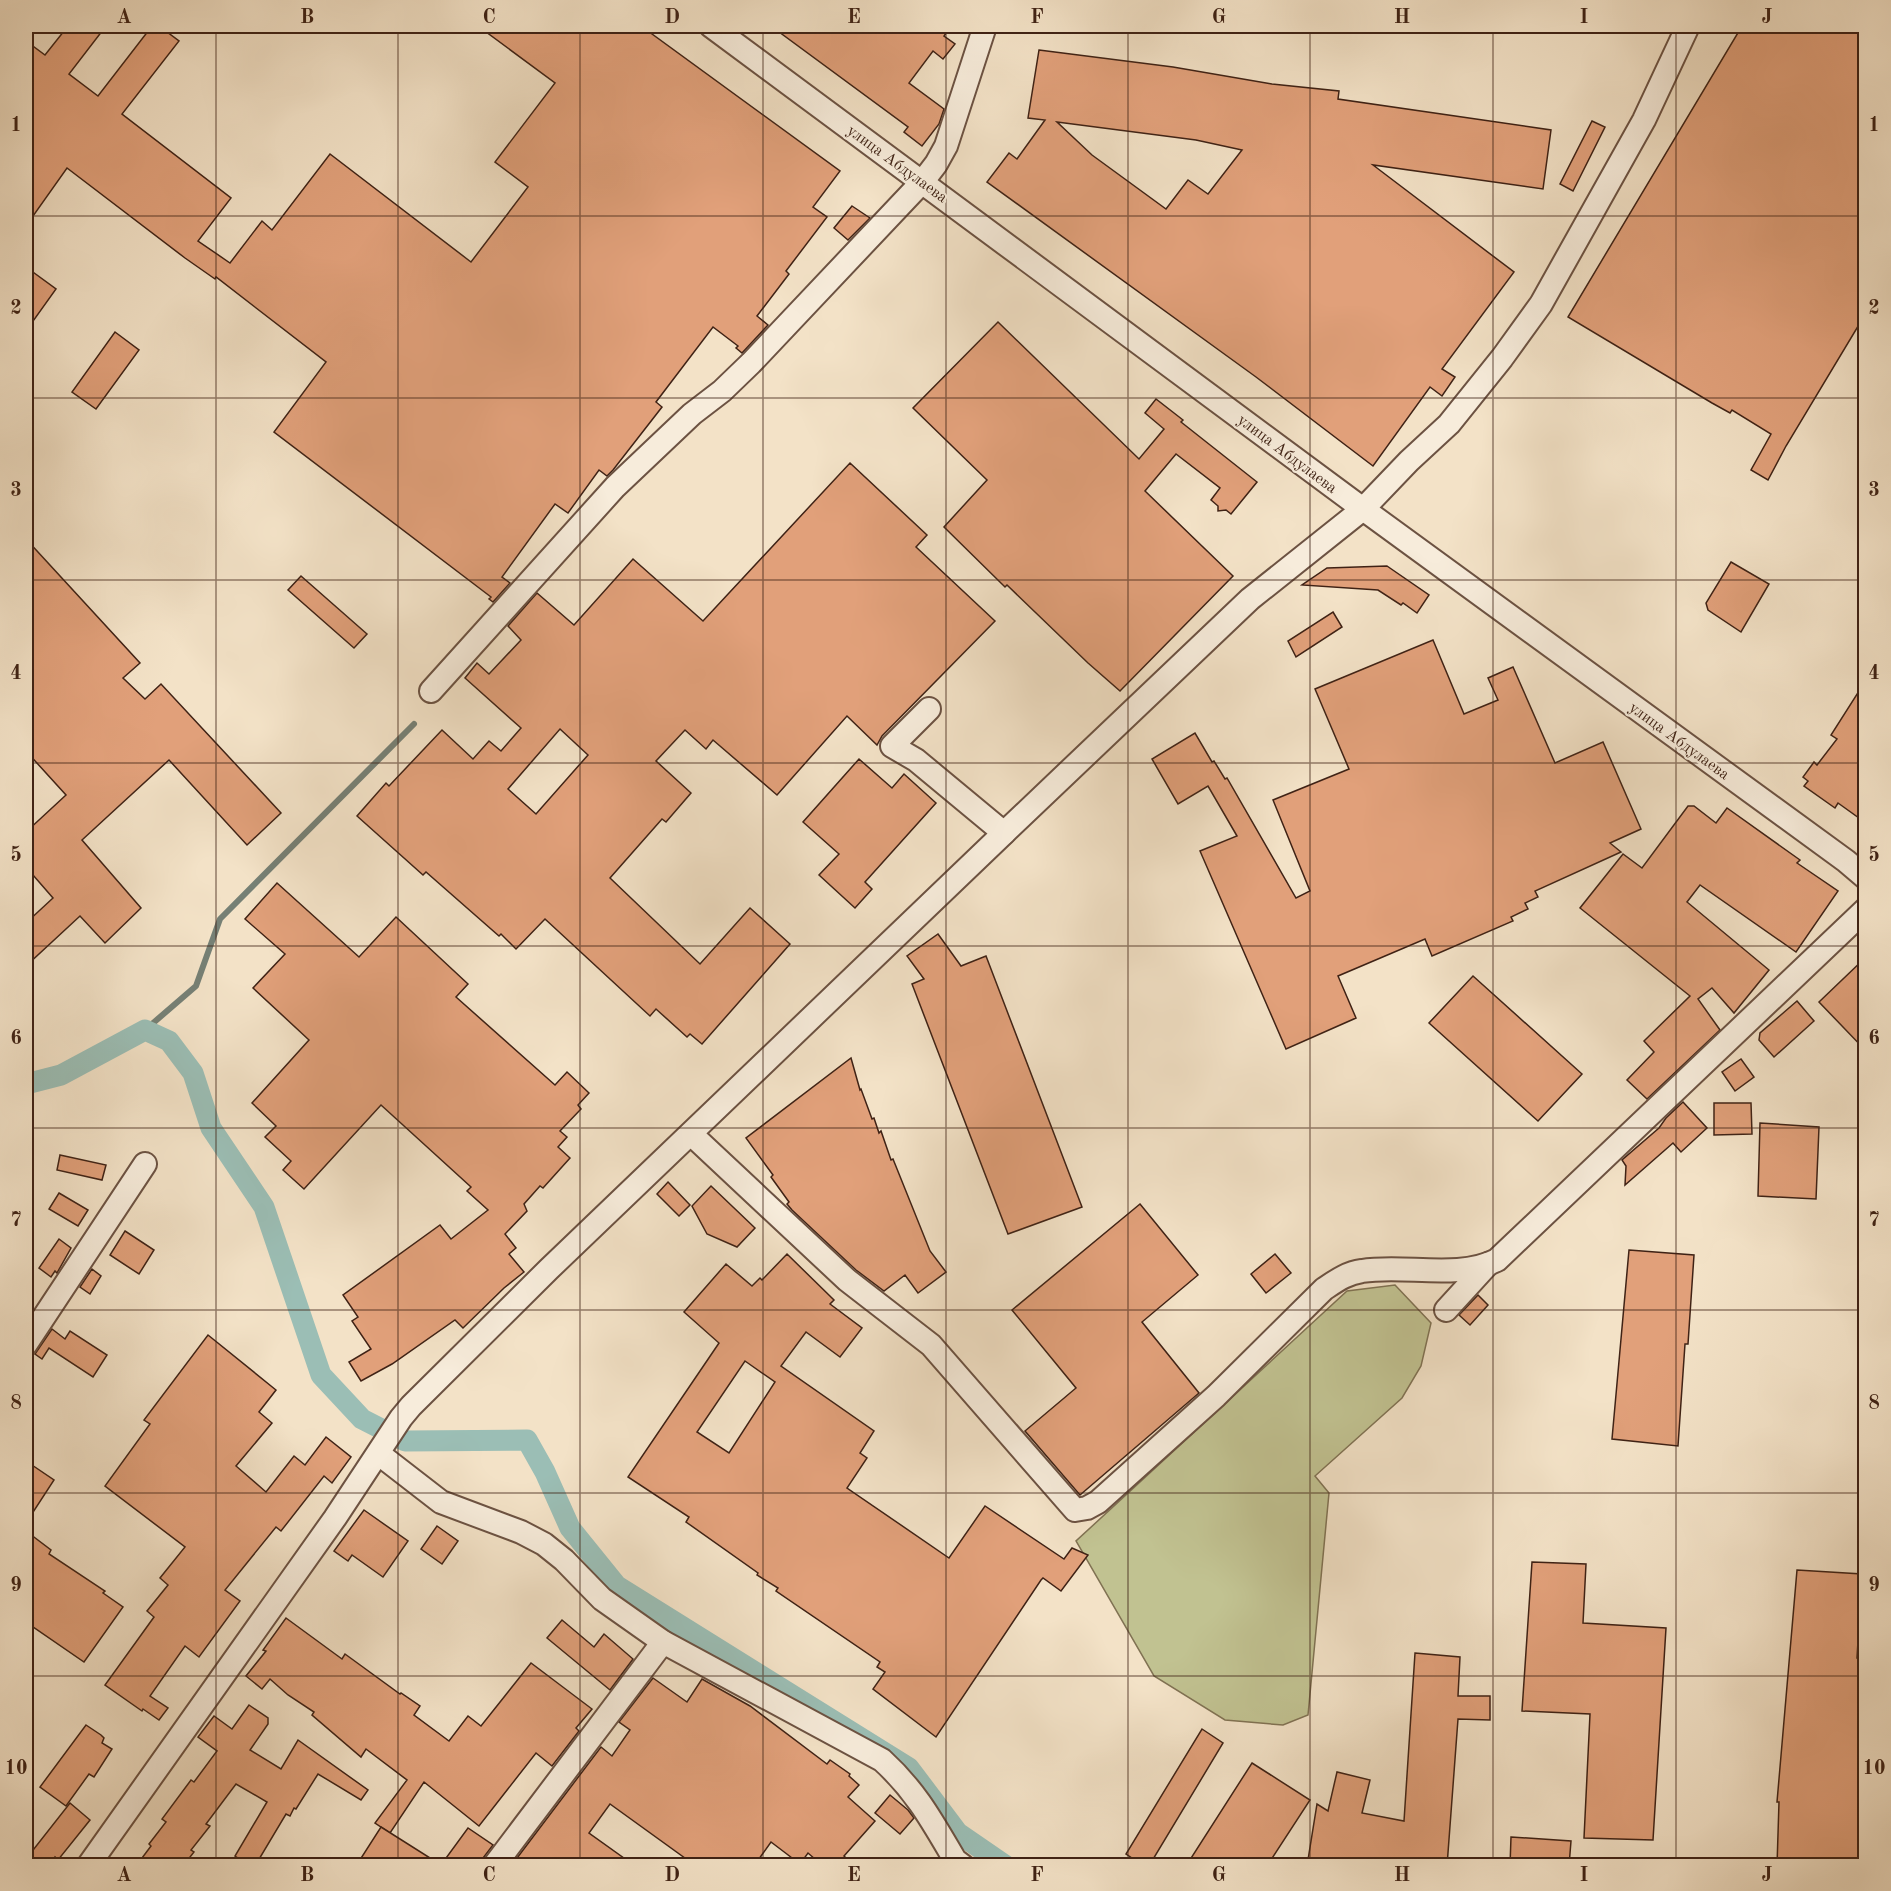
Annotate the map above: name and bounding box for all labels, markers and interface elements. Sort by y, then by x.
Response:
text: A [116,8,132,28]
text: B [300,8,314,28]
text: C [482,8,496,28]
text: D [664,8,680,28]
text: E [847,8,861,28]
text: F [1030,8,1044,28]
text: G [1212,8,1226,28]
text: H [1394,8,1410,28]
text: I [1580,8,1588,28]
text: J [1762,8,1773,28]
text: 1 [10,116,22,136]
text: 1 [1868,116,1880,136]
street label: улица Абдулаева [844,123,950,206]
text: 2 [10,299,22,319]
text: 2 [1868,299,1880,319]
street label: улица Абдулаева [1234,412,1340,497]
text: 3 [10,481,22,501]
text: 3 [1868,481,1880,501]
text: 4 [10,664,22,684]
text: 4 [1868,664,1880,684]
street label: улица Абдулаева [1626,700,1732,783]
text: 5 [10,845,22,866]
text: 5 [1868,845,1880,866]
text: 6 [10,1029,22,1049]
text: 6 [1868,1029,1880,1049]
text: 7 [10,1211,22,1231]
text: 7 [1868,1211,1880,1231]
text: 8 [10,1394,22,1414]
text: 8 [1868,1394,1880,1414]
text: 9 [10,1576,22,1596]
text: 9 [1868,1576,1880,1596]
text: 10 [4,1759,28,1779]
text: 10 [1862,1759,1886,1779]
text: A [116,1866,132,1886]
text: B [300,1866,314,1886]
text: C [482,1866,496,1886]
text: D [664,1866,680,1886]
text: E [847,1866,861,1886]
text: F [1030,1866,1044,1886]
text: G [1212,1866,1226,1886]
text: H [1394,1866,1410,1886]
text: I [1580,1866,1588,1886]
text: J [1762,1866,1773,1886]

